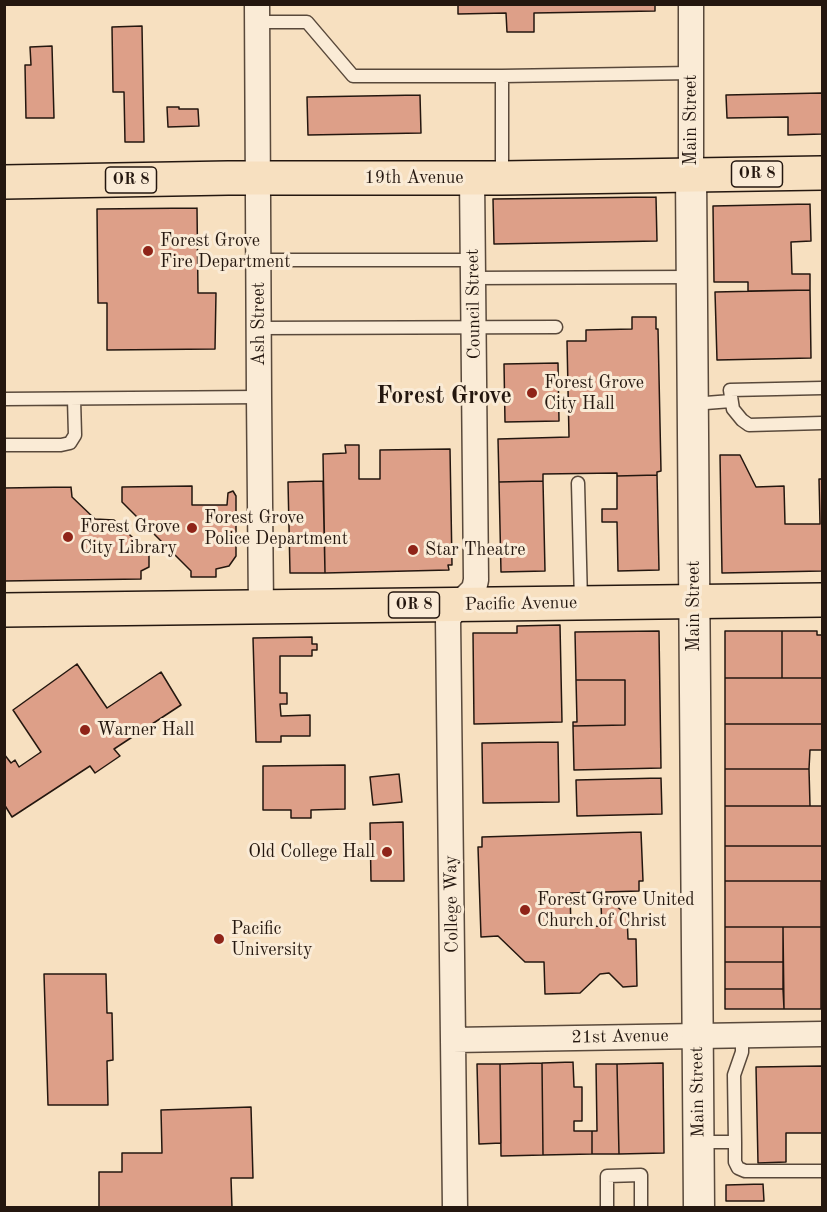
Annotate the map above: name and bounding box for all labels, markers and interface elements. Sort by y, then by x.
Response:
street label: Main Street [680,74,702,166]
road number: OR 8 [732,161,783,187]
road number: OR 8 [106,167,156,193]
street label: 19th Avenue [364,167,464,189]
place label: Forest Grove Fire Department [160,230,291,272]
marker: Forest Grove Fire Department [141,244,155,258]
street label: Council Street [462,249,486,359]
street label: Ash Street [248,282,270,366]
place label: Forest Grove City Hall [544,372,644,415]
district label: Forest Grove [376,383,512,411]
marker: Forest Grove City Hall [525,386,539,400]
place label: Forest Grove Police Department [204,507,348,550]
place label: Forest Grove City Library [80,516,180,558]
marker: Forest Grove Police Department [185,521,199,535]
marker: Forest Grove City Library [61,530,75,544]
place label: Star Theatre [425,539,526,561]
marker: Star Theatre [406,543,420,557]
street label: Main Street [683,560,705,652]
road number: OR 8 [388,592,440,618]
street label: Pacific Avenue [464,592,578,616]
place label: Warner Hall [97,719,194,741]
marker: Warner Hall [78,723,92,737]
place label: Old College Hall [248,841,375,863]
marker: Old College Hall [380,845,394,859]
street label: College Way [440,855,464,953]
place label: Forest Grove United Church of Christ [537,889,695,932]
marker: Forest Grove United Church of Christ [518,903,532,917]
place label: Pacific University [231,918,312,960]
marker: Pacific University [212,932,226,946]
street label: 21st Avenue [571,1025,669,1049]
street label: Main Street [686,1046,710,1138]

